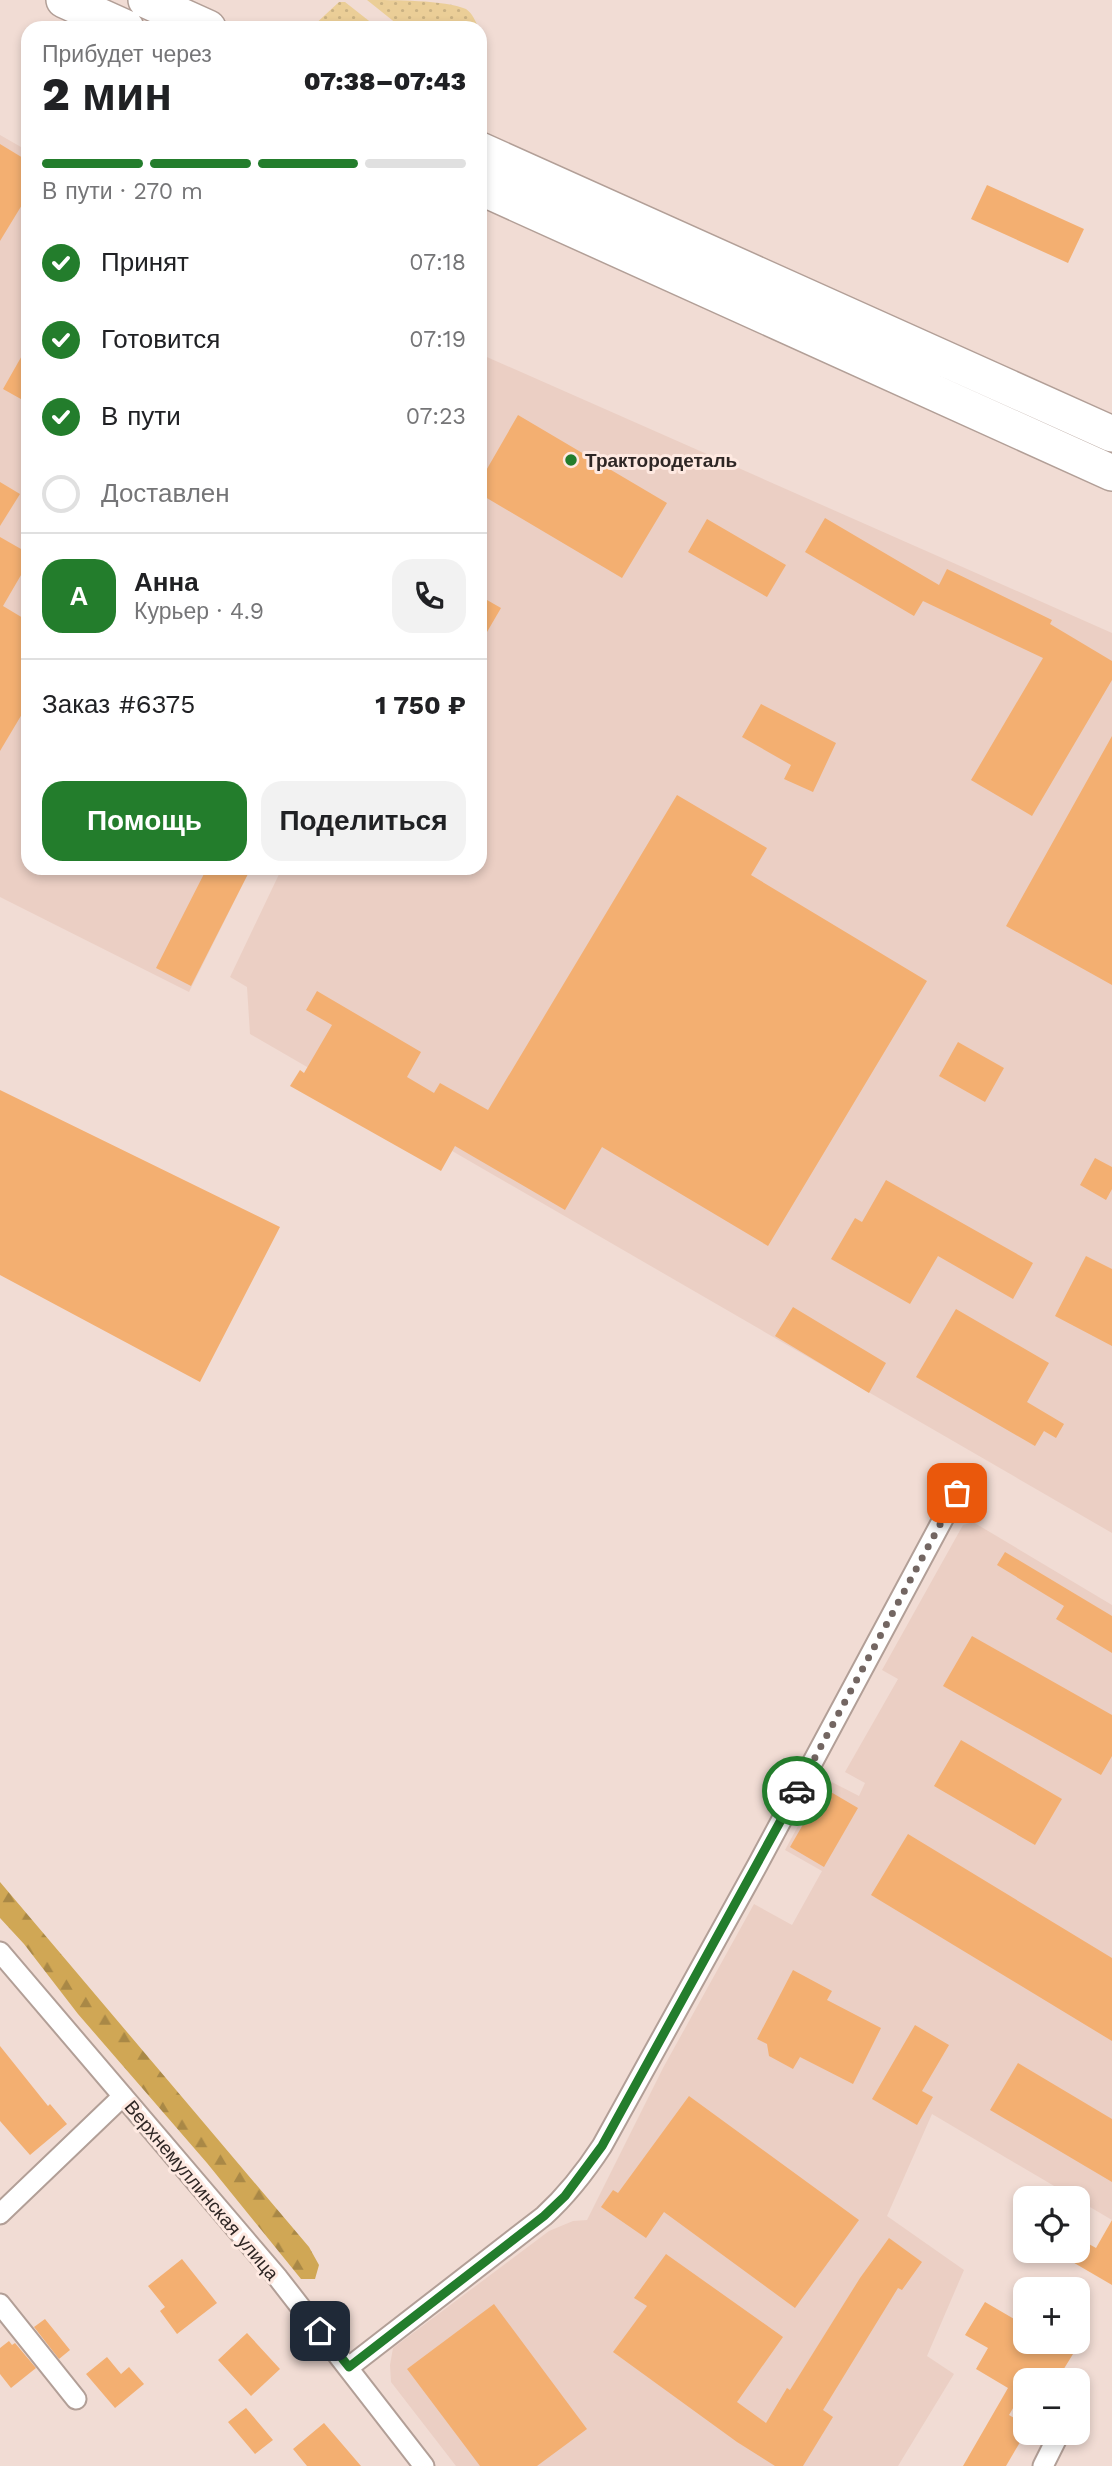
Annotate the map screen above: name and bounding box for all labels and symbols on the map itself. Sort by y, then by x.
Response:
place label: Трактородеталь [585,449,737,472]
marker: Трактородеталь [563,452,579,468]
pin [927,1463,987,1523]
courier [762,1756,832,1826]
street label: Верхнемуллинская улица [120,2096,284,2285]
pin [290,2301,350,2361]

